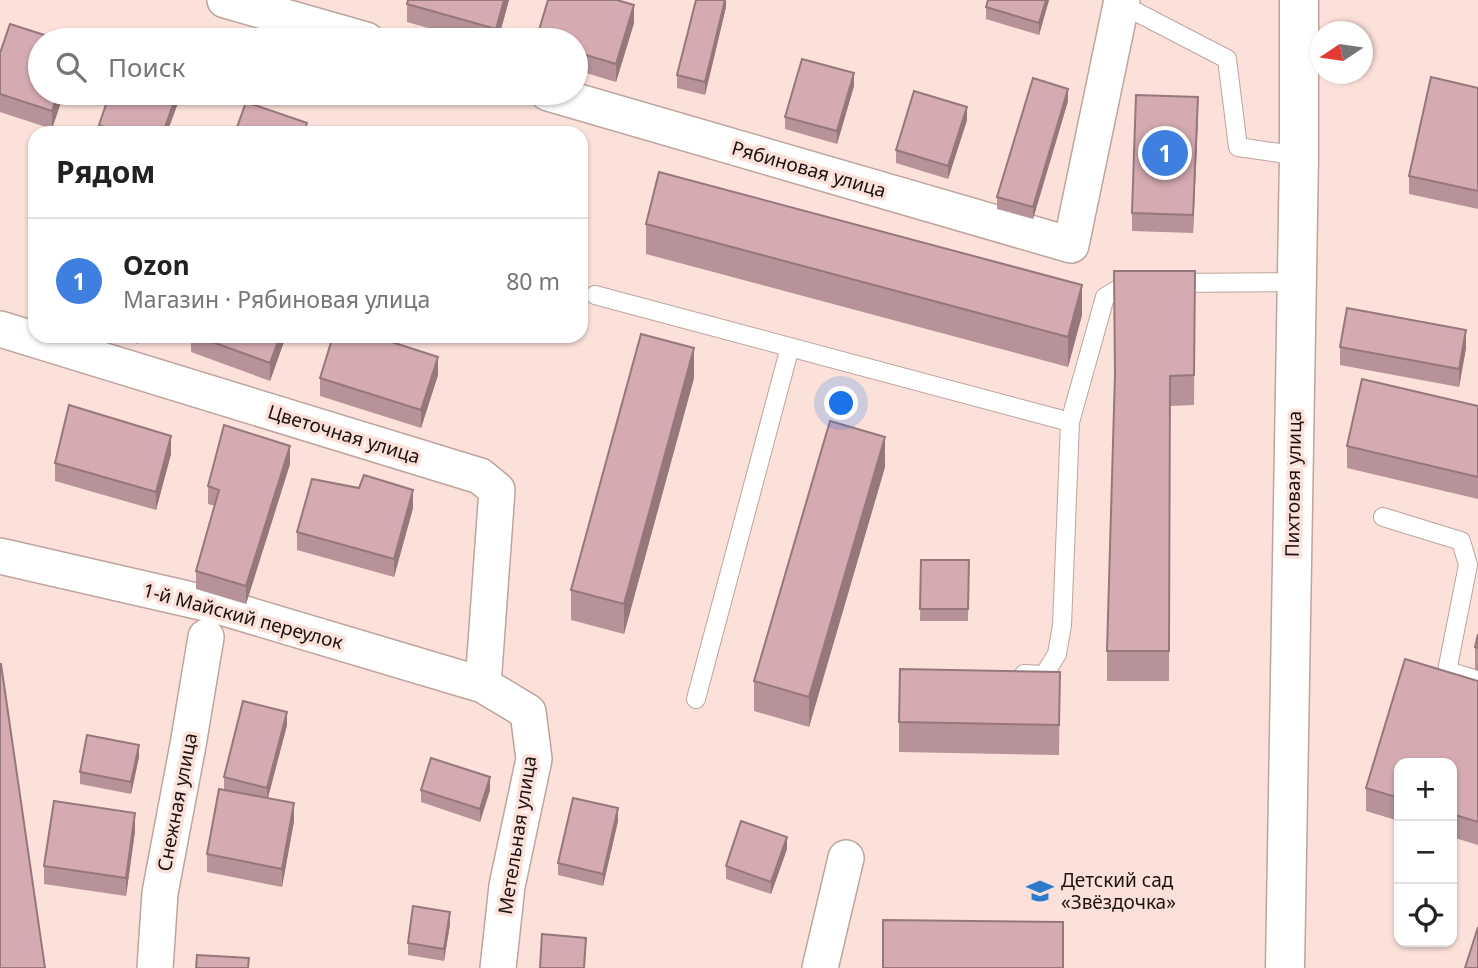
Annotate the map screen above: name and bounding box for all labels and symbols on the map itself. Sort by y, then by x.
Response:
north arrow [1310,21,1373,84]
pin: 1 [1142,127,1188,179]
street label: Рябиновая улица [729,135,889,203]
your location [824,386,858,420]
street label: Цветочная улица [265,398,423,470]
street label: Пихтовая улица [1279,411,1307,557]
street label: 1-й Майский переулок [140,577,346,655]
street label: Снежная улица [151,731,203,873]
street label: Метельная улица [492,754,542,916]
place label: Детский сад «Звёздочка» [1061,867,1176,915]
school or university icon: Детский сад «Звёздочка» [1025,876,1055,906]

